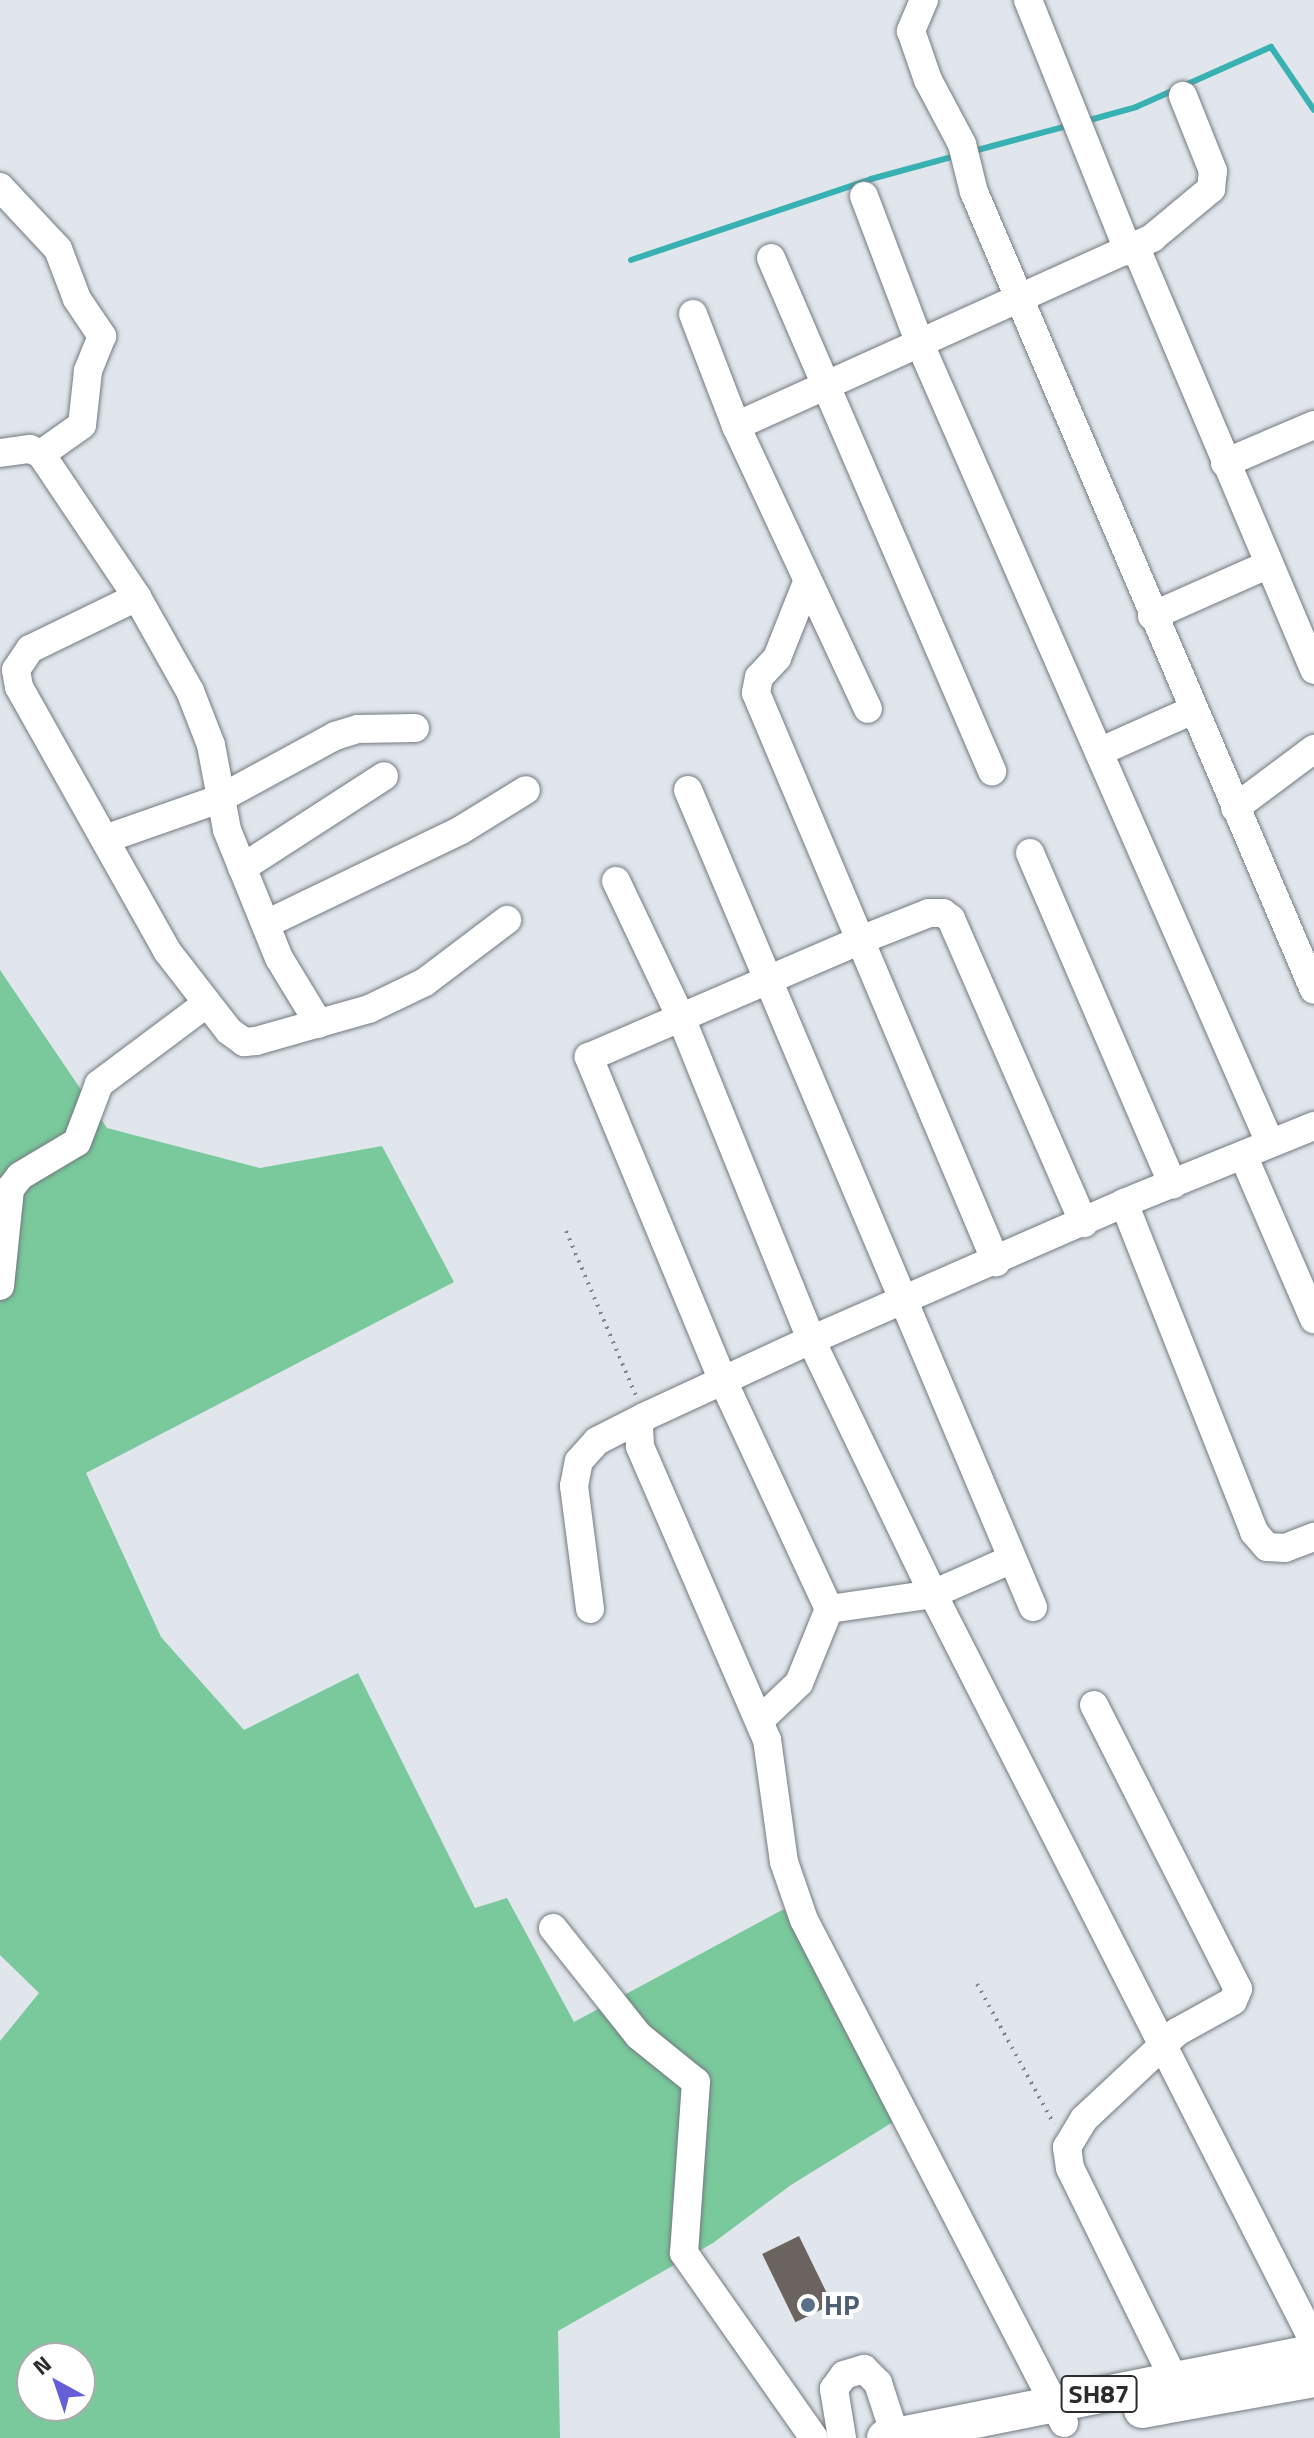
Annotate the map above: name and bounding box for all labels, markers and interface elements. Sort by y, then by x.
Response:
place label: HP [824,2288,859,2322]
marker: HP [799,2296,817,2314]
north arrow [16,2342,96,2422]
text: N [25,2347,59,2383]
road number: SH87 [1059,2372,1139,2416]

